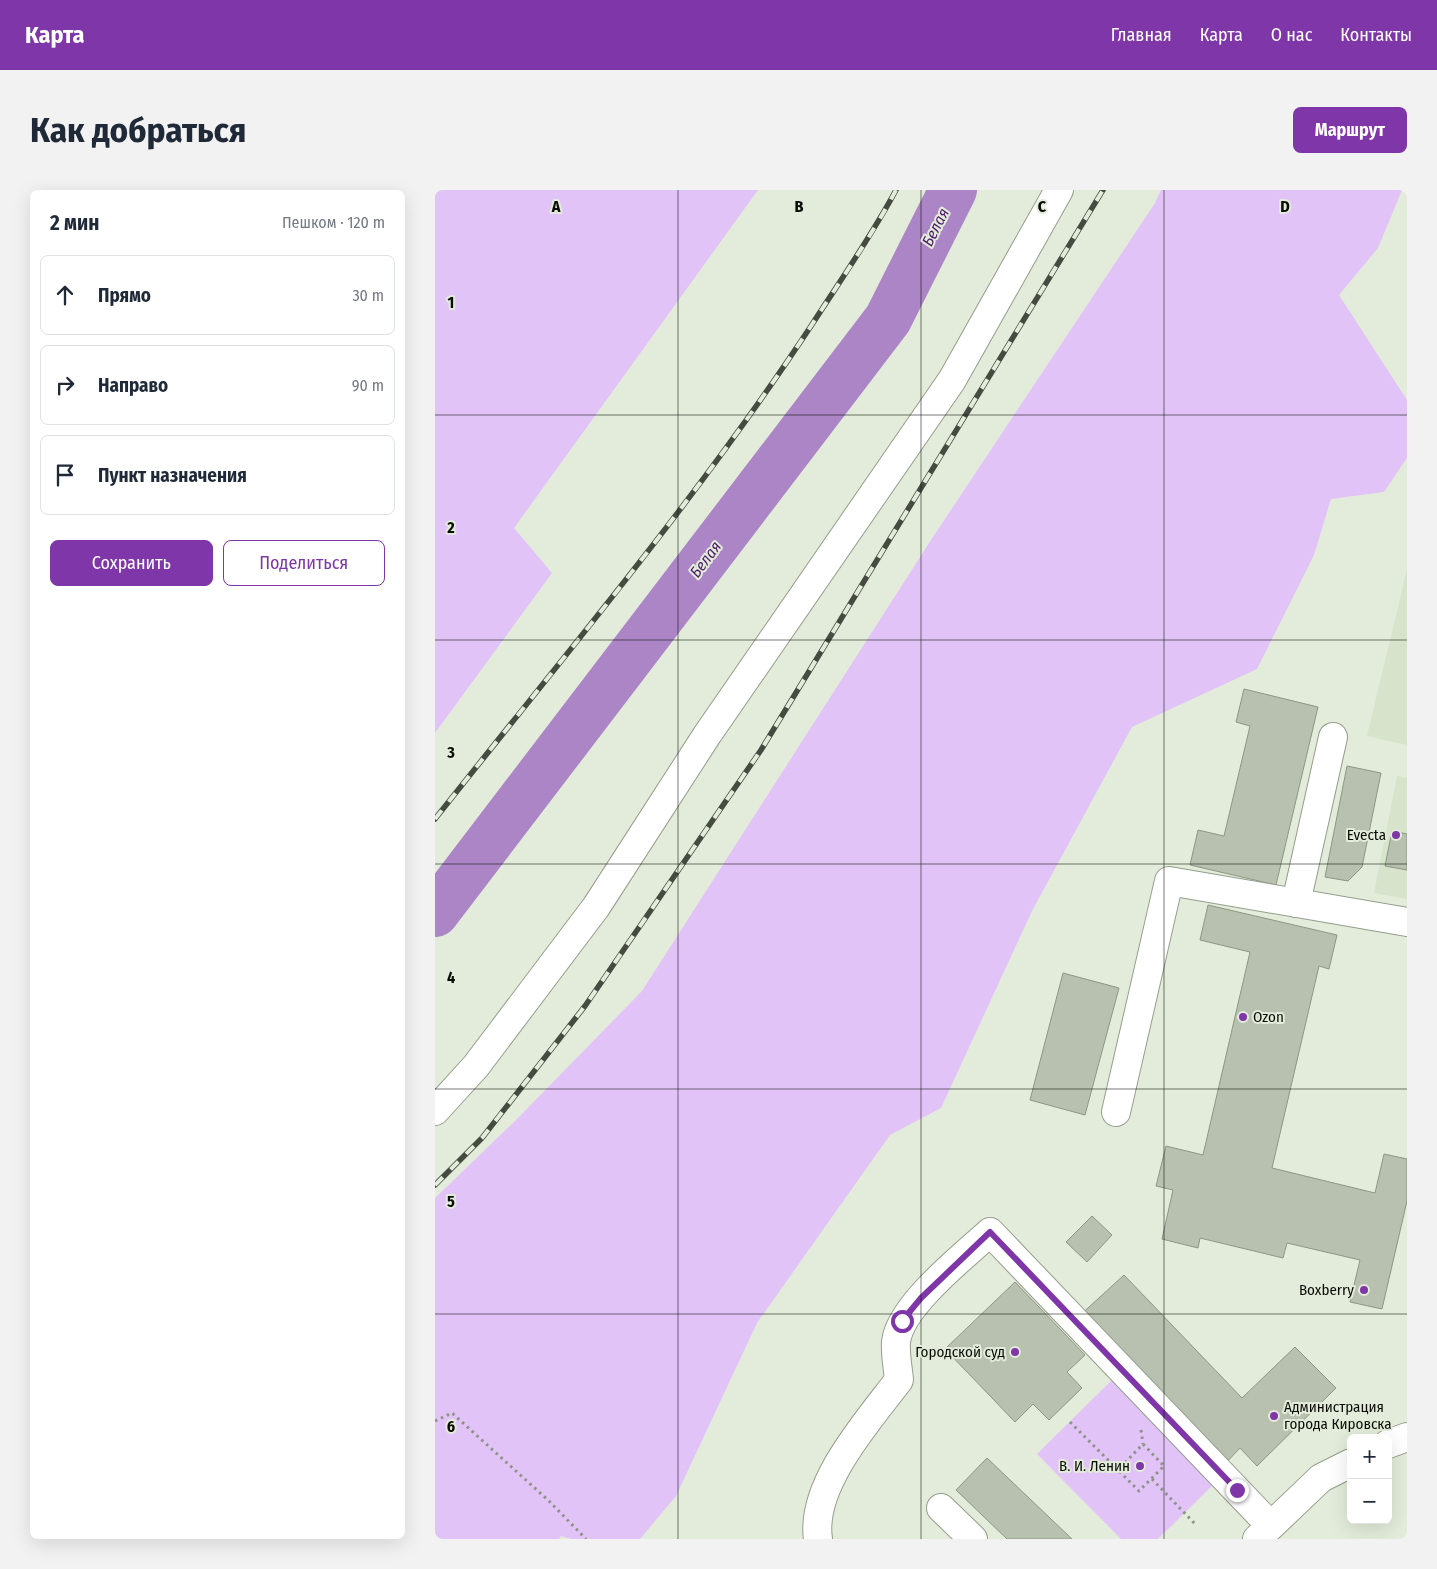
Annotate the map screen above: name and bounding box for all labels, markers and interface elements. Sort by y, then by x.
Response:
text: Карта [25,21,84,49]
text: Главная [1111,24,1172,46]
text: Карта [1200,24,1243,46]
text: О нас [1271,24,1312,46]
text: Контакты [1340,24,1412,46]
button: Маршрут [1293,107,1407,153]
text: Как добраться [30,109,247,151]
text: A [551,197,561,216]
text: B [795,197,804,216]
text: C [1038,197,1047,216]
text: D [1280,197,1290,216]
water label: Белая [918,205,953,249]
text: 2 мин [50,210,99,236]
text: Пешком · 120 m [282,213,385,232]
icon: ahead [51,281,79,309]
text: Прямо [98,284,151,307]
text: 30 m [352,286,384,305]
text: 1 [448,293,454,312]
icon: right [51,371,79,399]
text: Направо [98,374,168,397]
text: 90 m [352,376,384,395]
icon: arrive [51,461,79,489]
text: Пункт назначения [98,464,247,487]
text: 2 [446,518,455,537]
water label: Белая [686,537,725,581]
button: Сохранить [50,540,213,586]
button: Поделиться [223,540,385,586]
text: 3 [446,743,455,762]
place label: Evecta [1347,826,1386,844]
marker: Evecta [1390,829,1402,841]
text: 4 [447,968,455,987]
place label: Ozon [1253,1008,1284,1026]
marker: Ozon [1237,1011,1249,1023]
text: 5 [447,1192,455,1211]
place label: Boxberry [1299,1281,1354,1299]
marker: Boxberry [1358,1284,1370,1296]
route start [891,1310,914,1333]
place label: Городской суд [915,1343,1005,1361]
marker: Городской суд [1009,1346,1021,1358]
place label: Администрация города Кировска [1284,1398,1391,1433]
marker: Администрация города Кировска [1268,1410,1280,1422]
text: 6 [447,1417,455,1436]
map controls [1347,1434,1392,1524]
button: + [1347,1434,1392,1479]
place label: В. И. Ленин [1059,1457,1130,1475]
marker: В. И. Ленин [1134,1460,1146,1472]
route end [1226,1479,1249,1502]
button: − [1347,1479,1392,1524]

